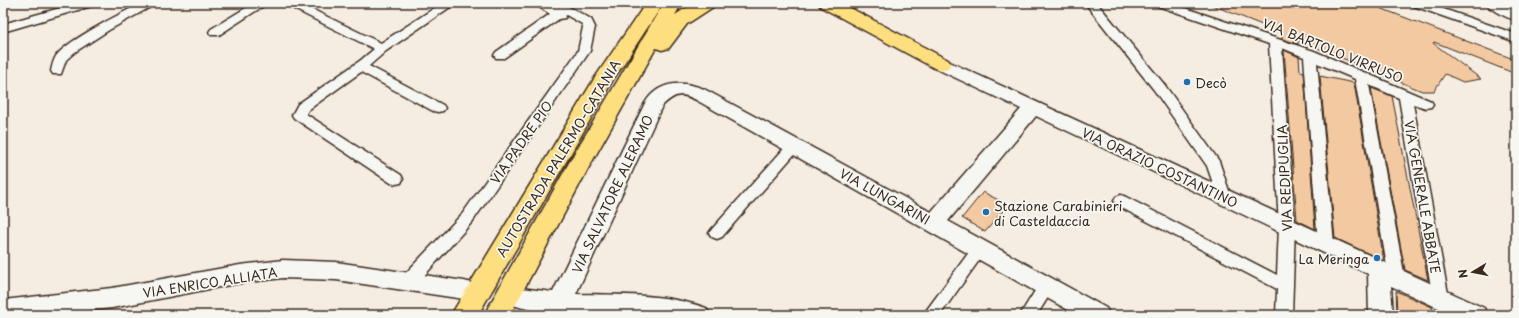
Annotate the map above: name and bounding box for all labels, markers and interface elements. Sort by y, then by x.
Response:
street label: VIA BARTOLO VIRRUSO [1260,13,1406,87]
street label: AUTOSTRADA PALERMO-CATANIA [491,56,625,260]
place label: Decò [1195,73,1227,92]
marker: Decò [1182,77,1192,87]
street label: VIA PADRE PIO [485,97,557,187]
street label: VIA SALVATORE ALERAMO [567,112,657,276]
street label: VIA GENERALE ABBATE [1400,119,1446,275]
street label: VIA ORAZIO COSTANTINO [1079,122,1241,212]
street label: VIA REDIPUGLIA [1272,124,1296,232]
street label: VIA LUNGARINI [836,163,934,229]
place label: Stazione Carabinieri di Casteldaccia [994,196,1122,230]
marker: Stazione Carabinieri di Casteldaccia [981,207,991,217]
place label: La Meringa [1299,249,1370,268]
north arrow [1453,252,1493,292]
marker: La Meringa [1372,253,1382,263]
street label: VIA ENRICO ALLIATA [142,262,279,302]
text: N [1453,268,1472,280]

